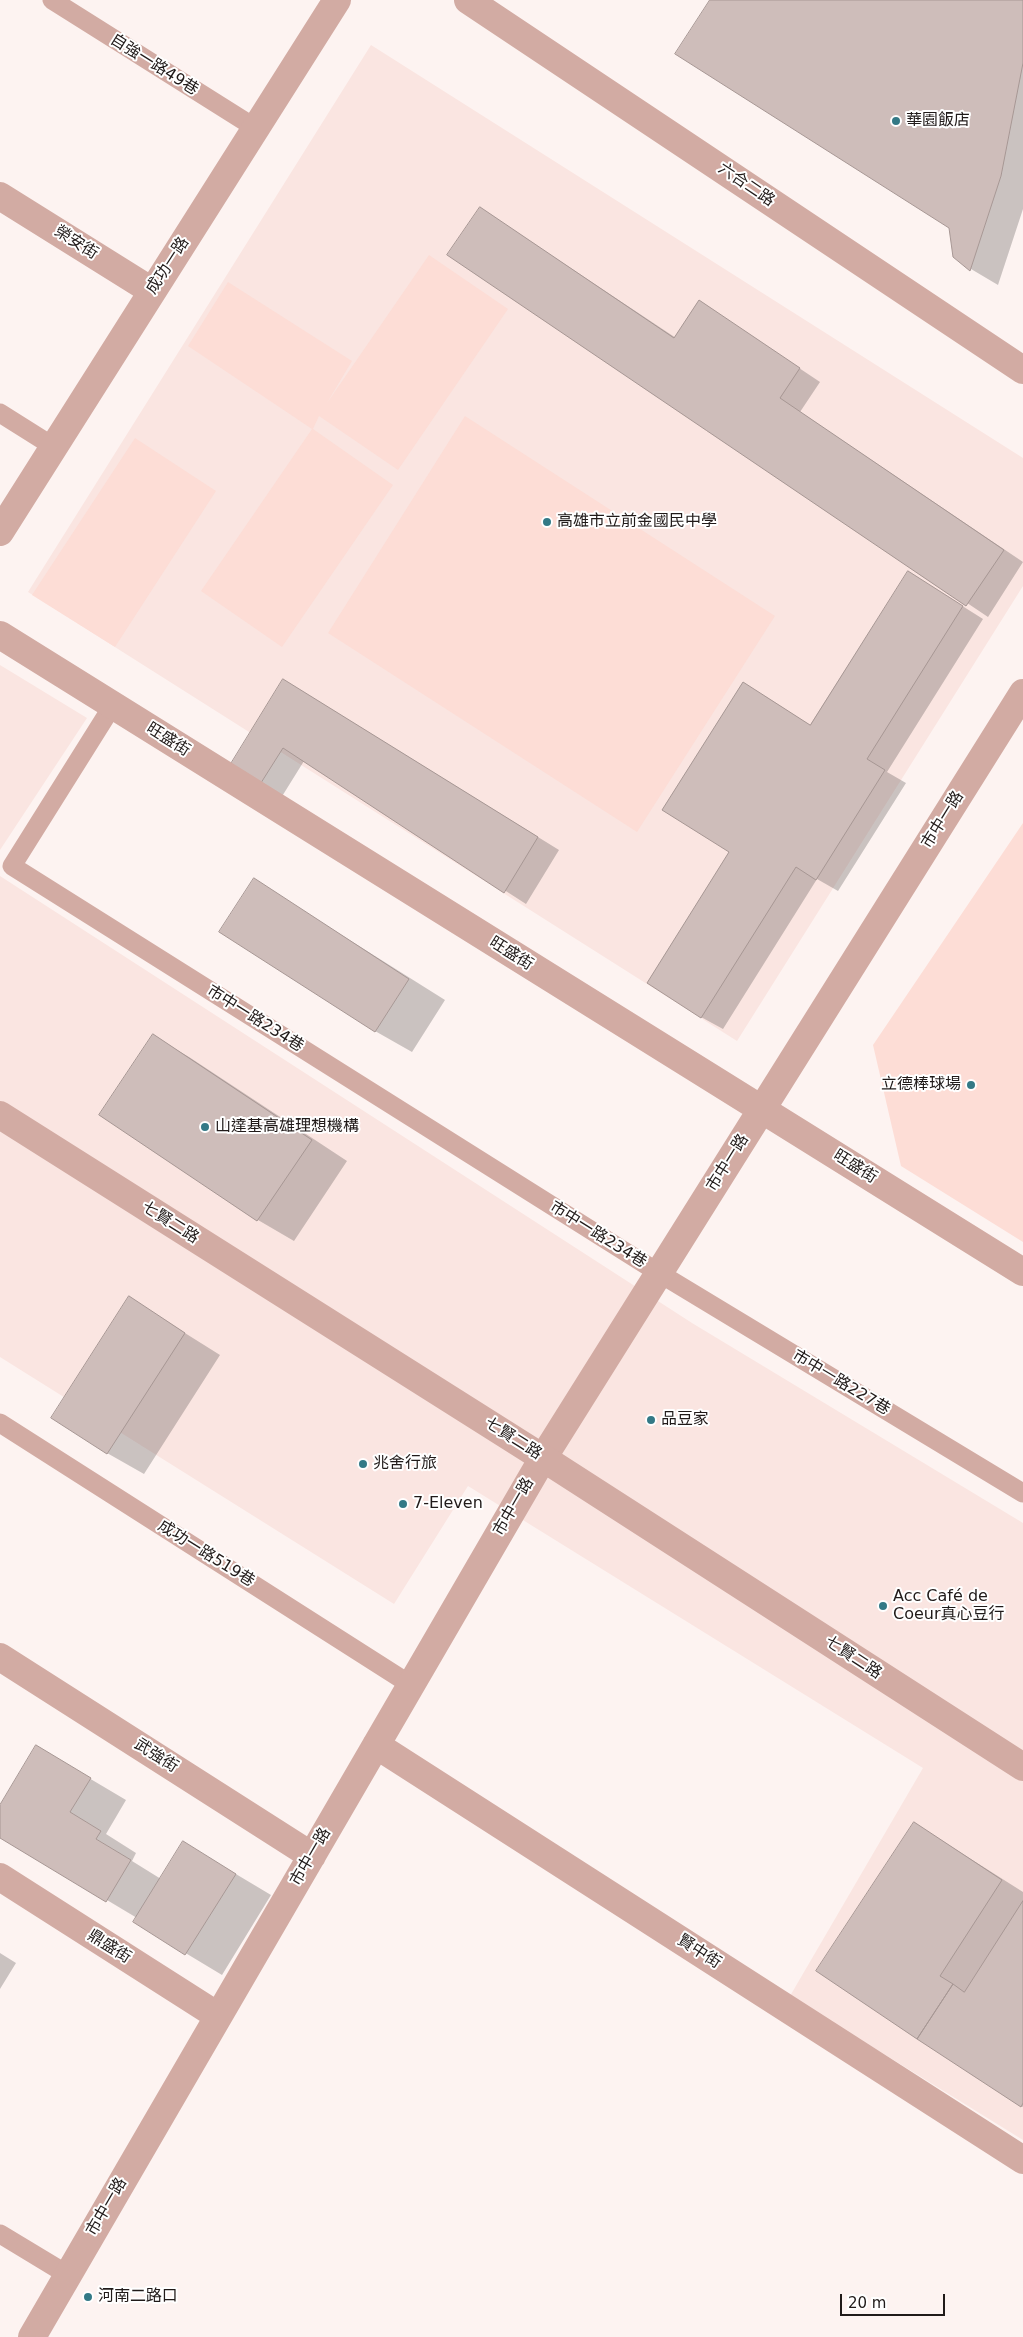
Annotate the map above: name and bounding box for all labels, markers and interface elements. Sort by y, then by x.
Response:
street label: 自強一路49巷 [106,30,202,100]
place label: 華園飯店 [906,111,970,131]
marker: 華園飯店 [890,115,902,127]
street label: 六合二路 [714,159,778,211]
street label: 榮安街 [51,222,101,264]
street label: 成功一路 [143,234,193,298]
place label: 高雄市立前金國民中學 [557,512,717,532]
marker: 高雄市立前金國民中學 [541,516,553,528]
street label: 旺盛街 [143,719,193,761]
street label: 市中一路 [918,788,968,852]
street label: 旺盛街 [486,933,536,975]
street label: 市中一路234巷 [203,982,307,1056]
place label: 立德棒球場 [881,1075,961,1095]
marker: 立德棒球場 [965,1079,977,1091]
place label: 山達基高雄理想機構 [215,1117,359,1137]
marker: 山達基高雄理想機構 [199,1121,211,1133]
street label: 市中一路 [703,1131,753,1195]
street label: 旺盛街 [830,1146,880,1188]
street label: 七賢二路 [138,1198,202,1248]
street label: 市中一路234巷 [546,1198,650,1272]
street label: 市中一路227巷 [789,1346,893,1420]
place label: 品豆家 [661,1410,709,1430]
street label: 七賢二路 [481,1414,545,1464]
marker: 品豆家 [645,1414,657,1426]
place label: 兆舍行旅 [373,1454,437,1474]
marker: 兆舍行旅 [357,1458,369,1470]
street label: 市中一路 [490,1474,538,1540]
place label: 7-Eleven [413,1494,483,1514]
marker: 7-Eleven [397,1498,409,1510]
street label: 成功一路519巷 [154,1517,258,1591]
place label: Acc Café de Coeur真心豆行 [893,1587,1005,1625]
marker: Acc Café de Coeur真心豆行 [877,1600,889,1612]
street label: 七賢二路 [821,1633,885,1683]
street label: 武強街 [131,1735,181,1777]
street label: 市中一路 [287,1824,335,1890]
street label: 鼎盛街 [84,1926,134,1968]
street label: 賢中街 [674,1931,724,1973]
street label: 市中一路 [83,2174,131,2240]
scale bar [843,2284,948,2316]
place label: 河南二路口 [98,2287,178,2307]
marker: 河南二路口 [82,2291,94,2303]
text: 20 m [848,2294,886,2312]

